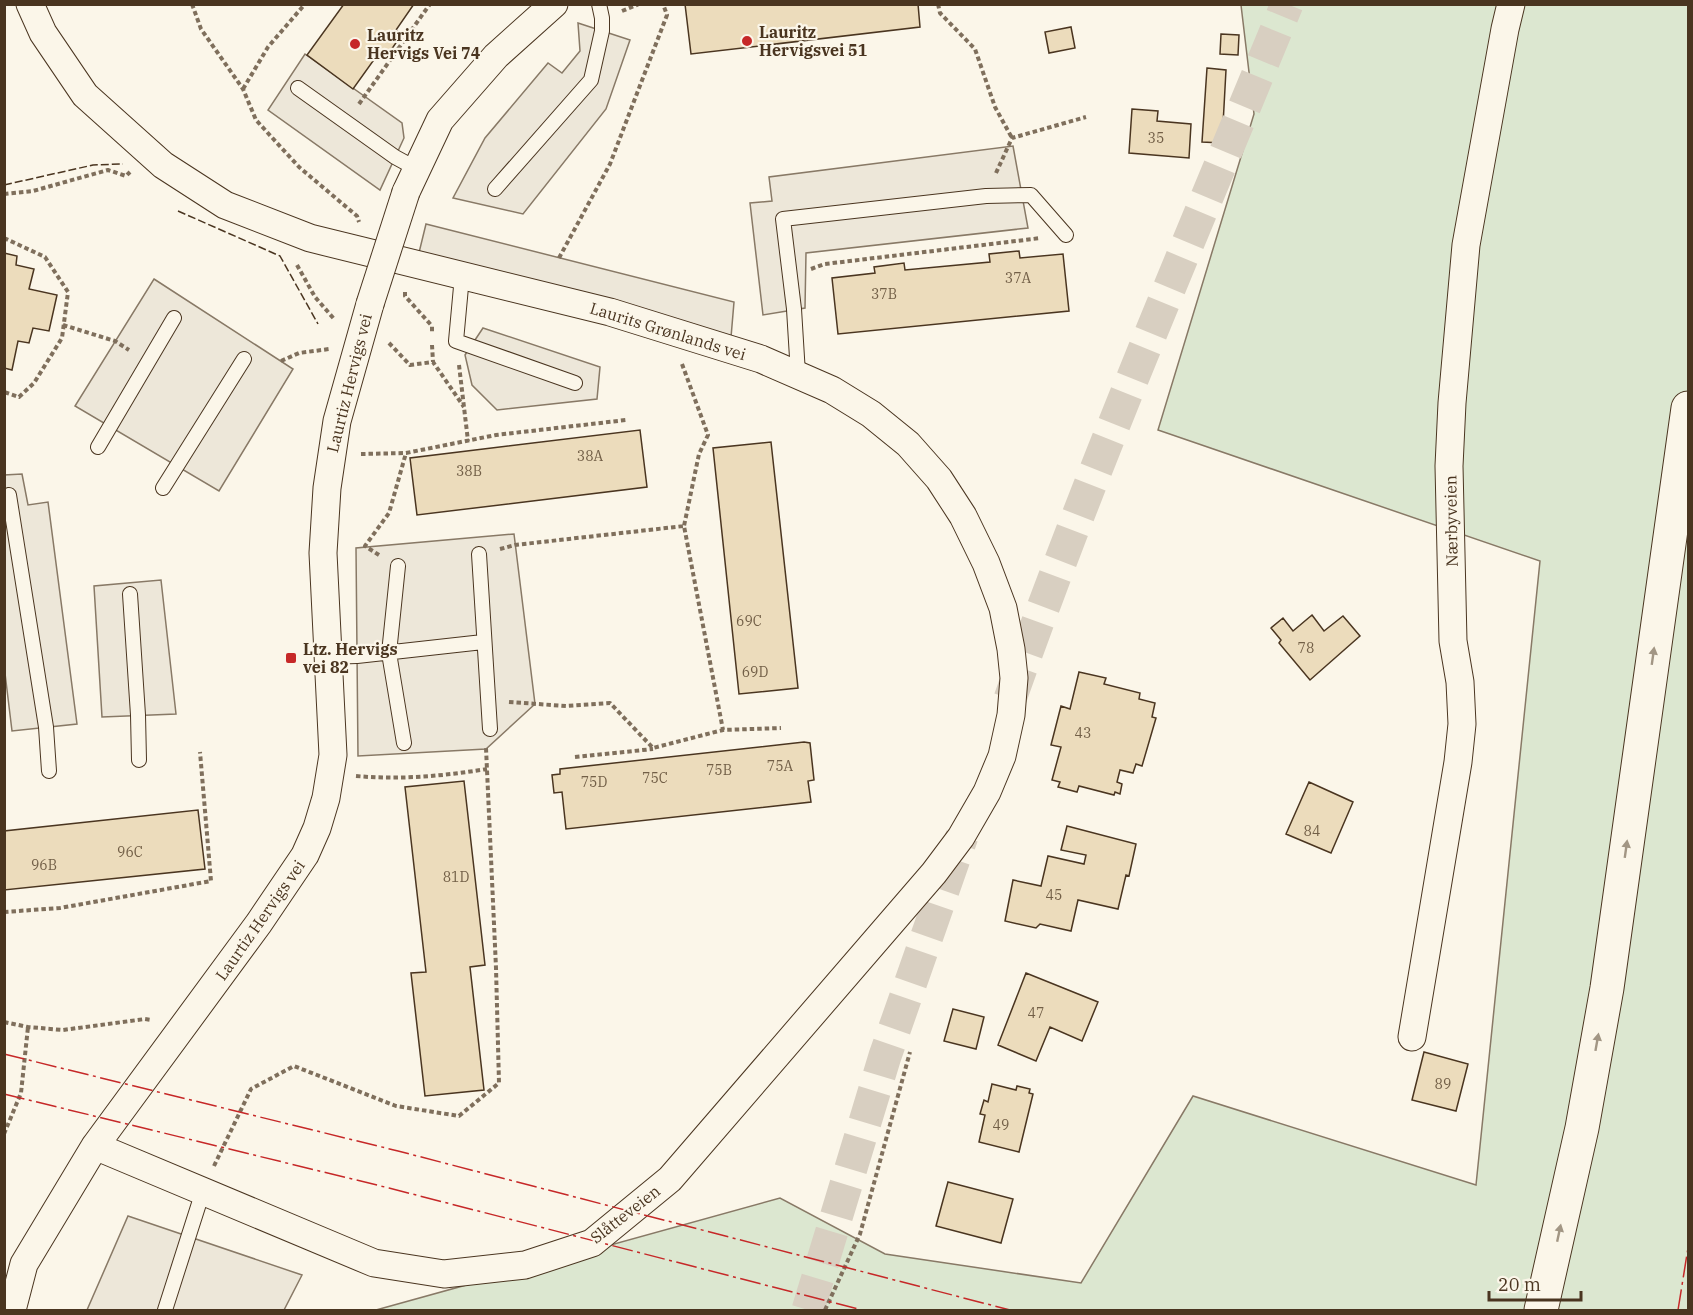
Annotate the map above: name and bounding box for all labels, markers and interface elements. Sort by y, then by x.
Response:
place label: Lauritz Hervigsvei 51 [759,22,867,60]
place label: Lauritz Hervigs Vei 74 [367,25,481,63]
marker: Lauritz Hervigsvei 51 [740,34,754,48]
marker: Lauritz Hervigs Vei 74 [348,37,362,51]
house number: 35 [1148,129,1164,147]
house number: 37A [1005,269,1032,287]
house number: 37B [871,285,897,303]
street label: Laurits Grønlands vei [587,298,749,364]
street label: Laurtiz Hervigs vei [322,312,376,454]
house number: 38A [577,447,604,465]
house number: 38B [456,462,482,480]
street label: Nærbyveien [1440,475,1462,567]
house number: 69C [736,612,762,630]
place label: Ltz. Hervigs vei 82 [303,639,398,677]
house number: 78 [1298,639,1314,657]
one-way arrow [1649,646,1658,665]
marker: Ltz. Hervigs vei 82 [284,651,298,665]
house number: 69D [742,663,768,681]
house number: 43 [1075,724,1091,742]
house number: 75A [767,757,794,775]
house number: 75B [706,761,732,779]
house number: 75C [642,769,668,787]
house number: 75D [581,773,607,791]
house number: 84 [1304,822,1320,840]
one-way arrow [1622,839,1631,858]
house number: 96C [117,843,143,861]
house number: 96B [31,856,57,874]
street label: Laurtiz Hervigs vei [211,856,309,984]
house number: 81D [443,868,469,886]
house number: 45 [1046,886,1062,904]
house number: 47 [1028,1004,1044,1022]
one-way arrow [1593,1032,1602,1051]
house number: 89 [1435,1075,1451,1093]
house number: 49 [993,1116,1009,1134]
street label: Slåtteveien [586,1180,664,1248]
one-way arrow [1555,1224,1565,1242]
scale bar [1489,1264,1580,1302]
text: 20 m [1498,1273,1541,1296]

